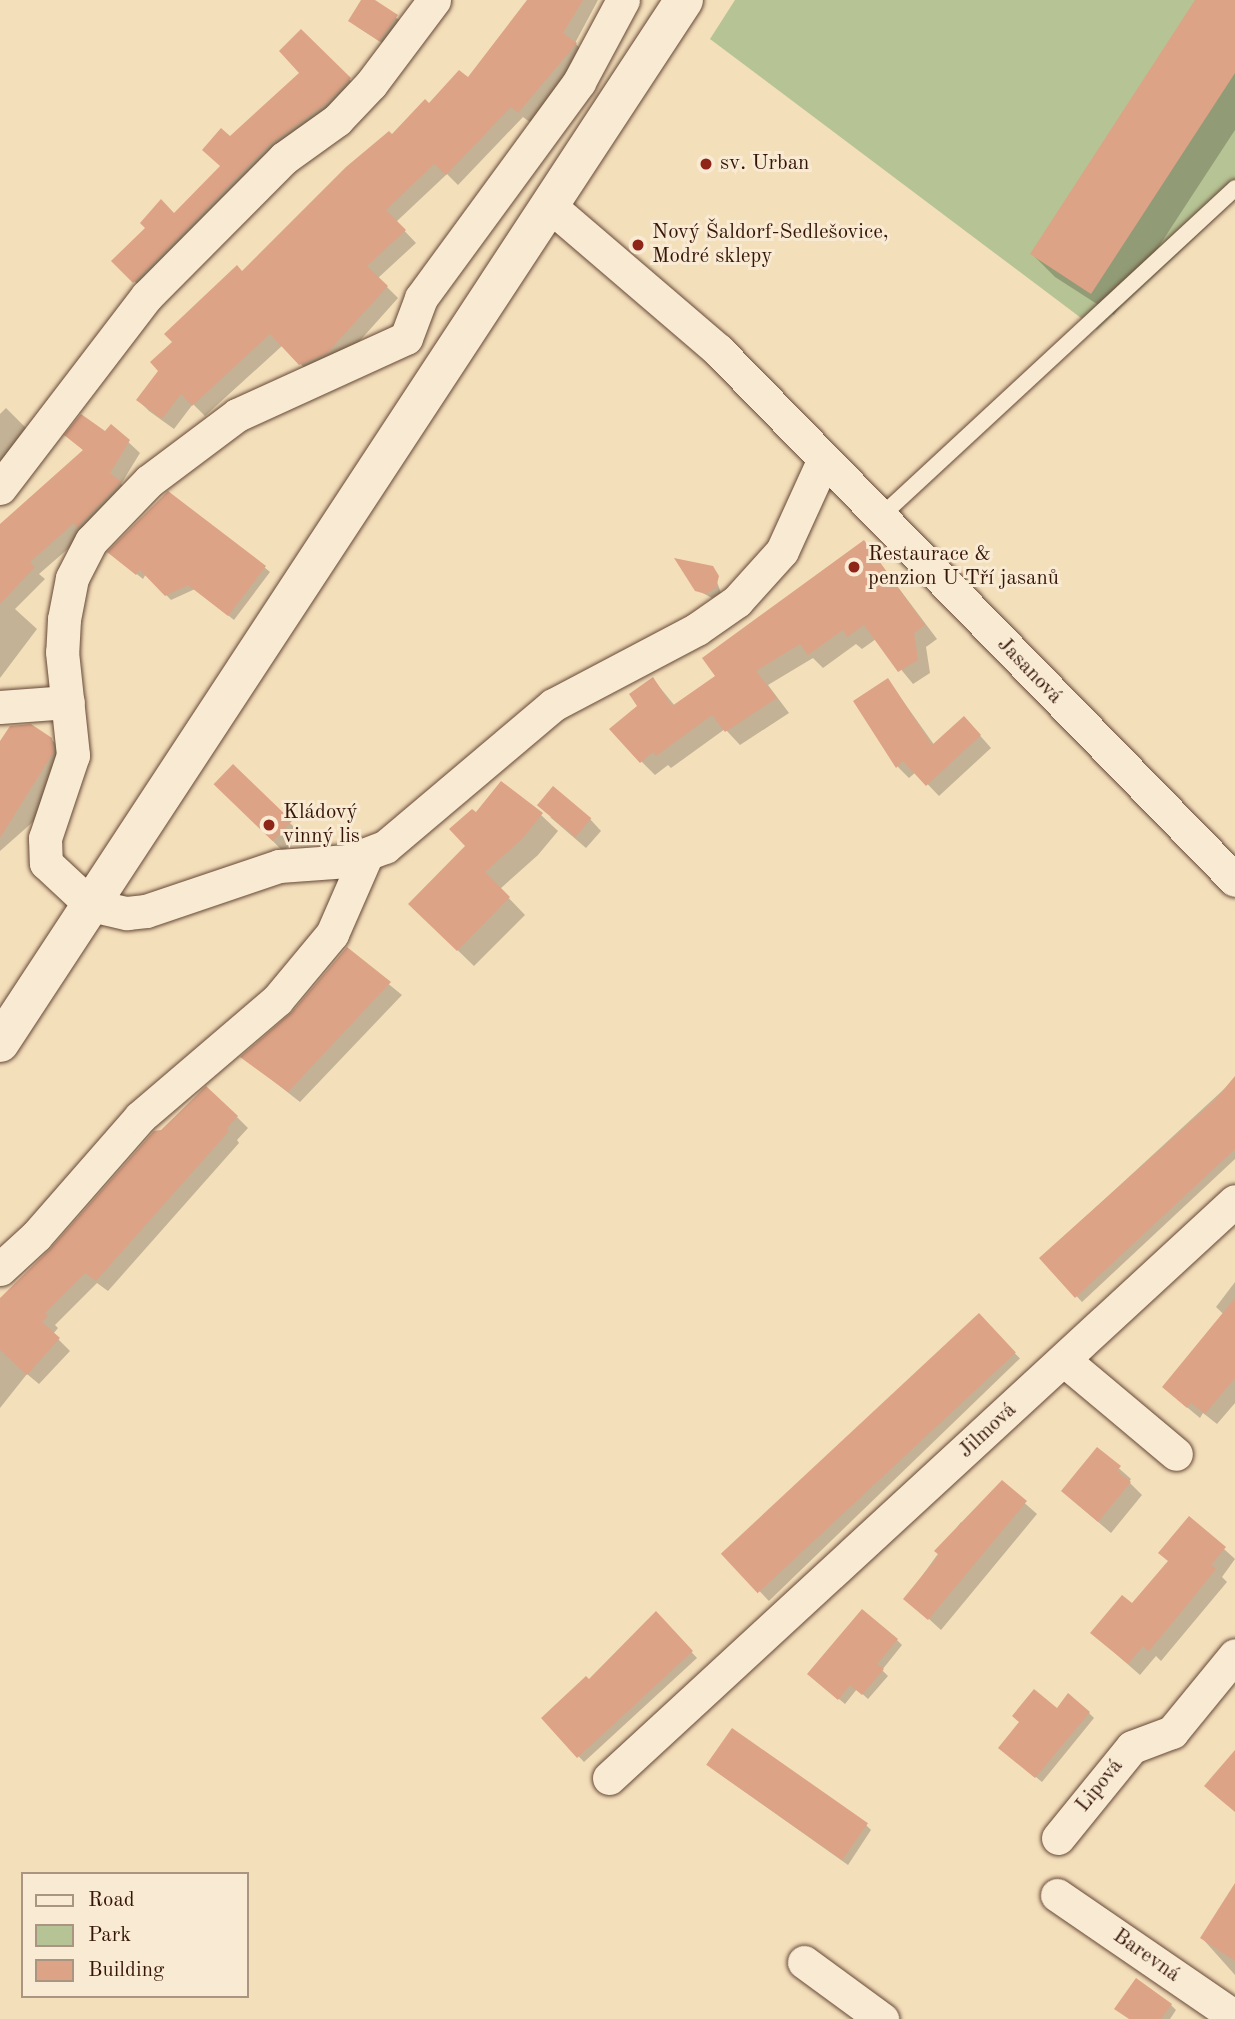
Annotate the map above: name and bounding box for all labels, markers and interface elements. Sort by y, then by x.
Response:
place label: sv. Urban [720,151,809,177]
marker: sv. Urban [698,156,714,172]
place label: Nový Šaldorf-Sedlešovice, Modré sklepy [652,220,889,270]
marker: Nový Šaldorf-Sedlešovice, Modré sklepy [630,237,646,253]
place label: Restaurace & penzion U Tří jasanů [868,542,1059,592]
marker: Restaurace & penzion U Tří jasanů [846,559,862,575]
street label: Jasanová [991,632,1067,710]
place label: Kládový vinný lis [283,800,360,850]
marker: Kládový vinný lis [261,817,277,833]
street label: Jilmová [954,1398,1022,1464]
street label: Lipová [1071,1754,1129,1818]
legend [21,1872,248,1998]
text: Road [88,1890,135,1911]
street label: Barevná [1108,1924,1184,1988]
text: Park [88,1925,131,1946]
text: Building [88,1960,164,1981]

